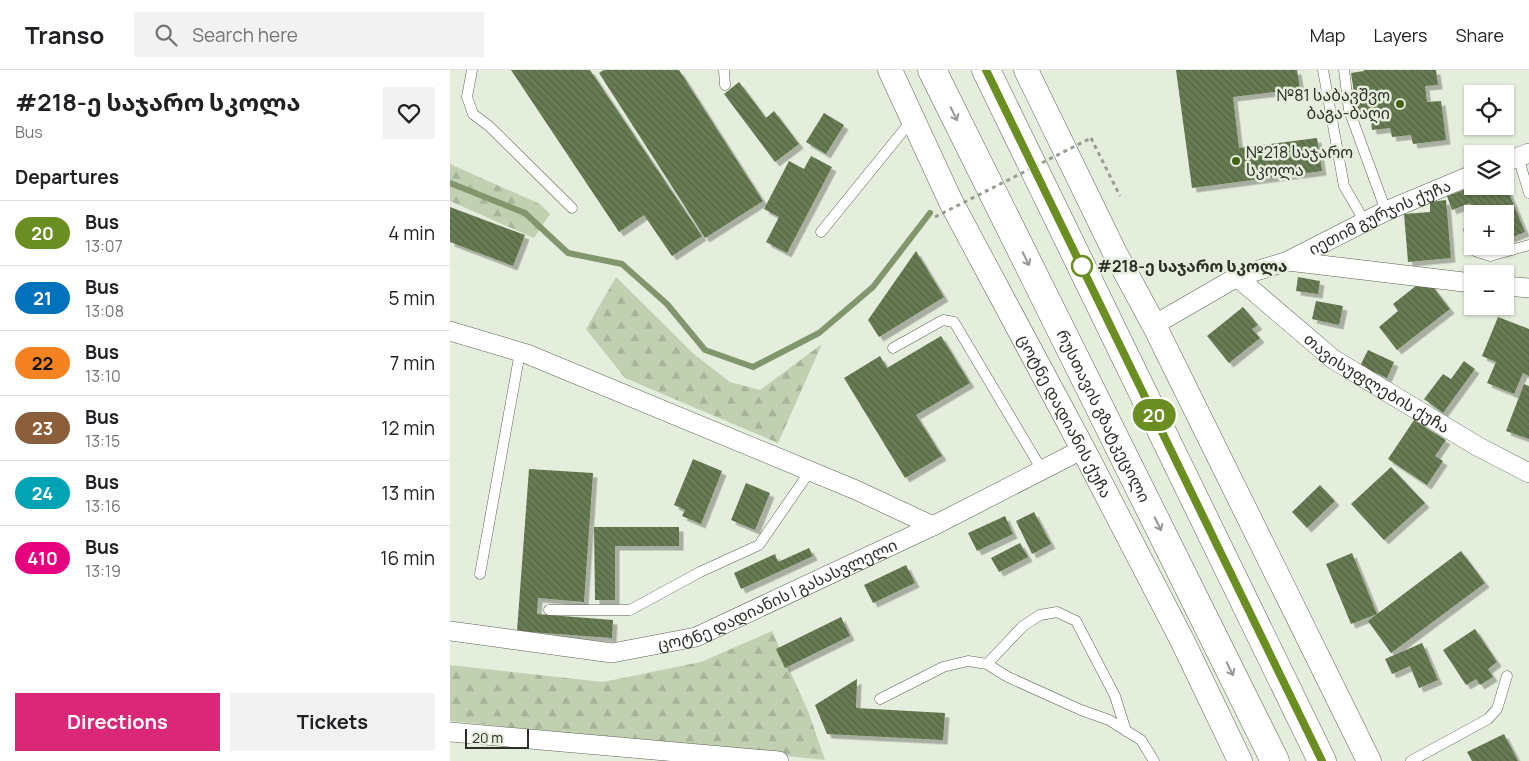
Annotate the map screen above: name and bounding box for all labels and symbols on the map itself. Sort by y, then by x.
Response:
place label: №81 საბავშვო ბაგა-ბაღი [1276,84,1390,124]
marker: №81 საბავშვო ბაგა-ბაღი [1394,98,1406,110]
one-way arrow [950,106,959,121]
place label: №218 საჯარო სკოლა [1246,141,1353,181]
marker: №218 საჯარო სკოლა [1230,155,1242,167]
street label: იეთიმ გურჯის ქუჩა [1304,174,1454,260]
one-way arrow [1022,251,1031,266]
marker: #218-ე საჯარო სკოლა [1071,255,1093,277]
place label: #218-ე საჯარო სკოლა [1097,255,1287,277]
street label: რუსთავის გზატკეცილი [1051,326,1156,506]
street label: თავისუფლების ქუჩა [1299,328,1454,438]
street label: ცოტნე დადიანის ქუჩა [1013,331,1117,502]
line badge: 20 [1132,399,1176,431]
one-way arrow [1153,516,1163,531]
street label: ცოტნე დადიანის I გასასვლელი [656,533,901,655]
one-way arrow [1225,662,1235,677]
scale bar [465,726,529,749]

